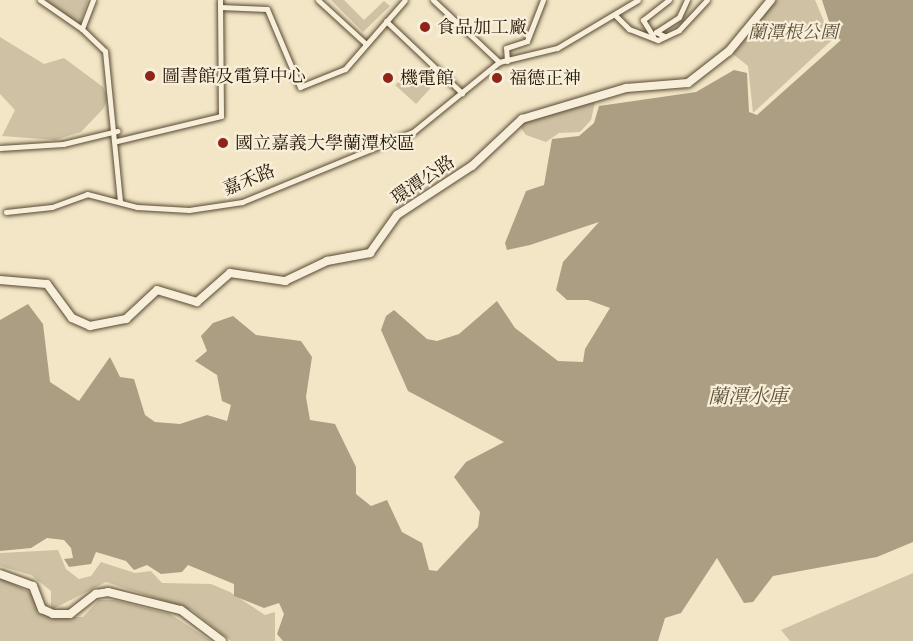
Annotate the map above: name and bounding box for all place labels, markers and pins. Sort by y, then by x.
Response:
place label: 食品加工廠 [437,16,527,38]
marker: 食品加工廠 [418,20,432,34]
place label: 圖書館及電算中心 [162,65,306,87]
place label: 機電館 [400,67,454,89]
place label: 福德正神 [509,67,581,89]
marker: 圖書館及電算中心 [143,69,157,83]
marker: 機電館 [381,71,395,85]
marker: 福德正神 [490,71,504,85]
place label: 國立嘉義大學蘭潭校區 [235,132,415,154]
marker: 國立嘉義大學蘭潭校區 [216,136,230,150]

